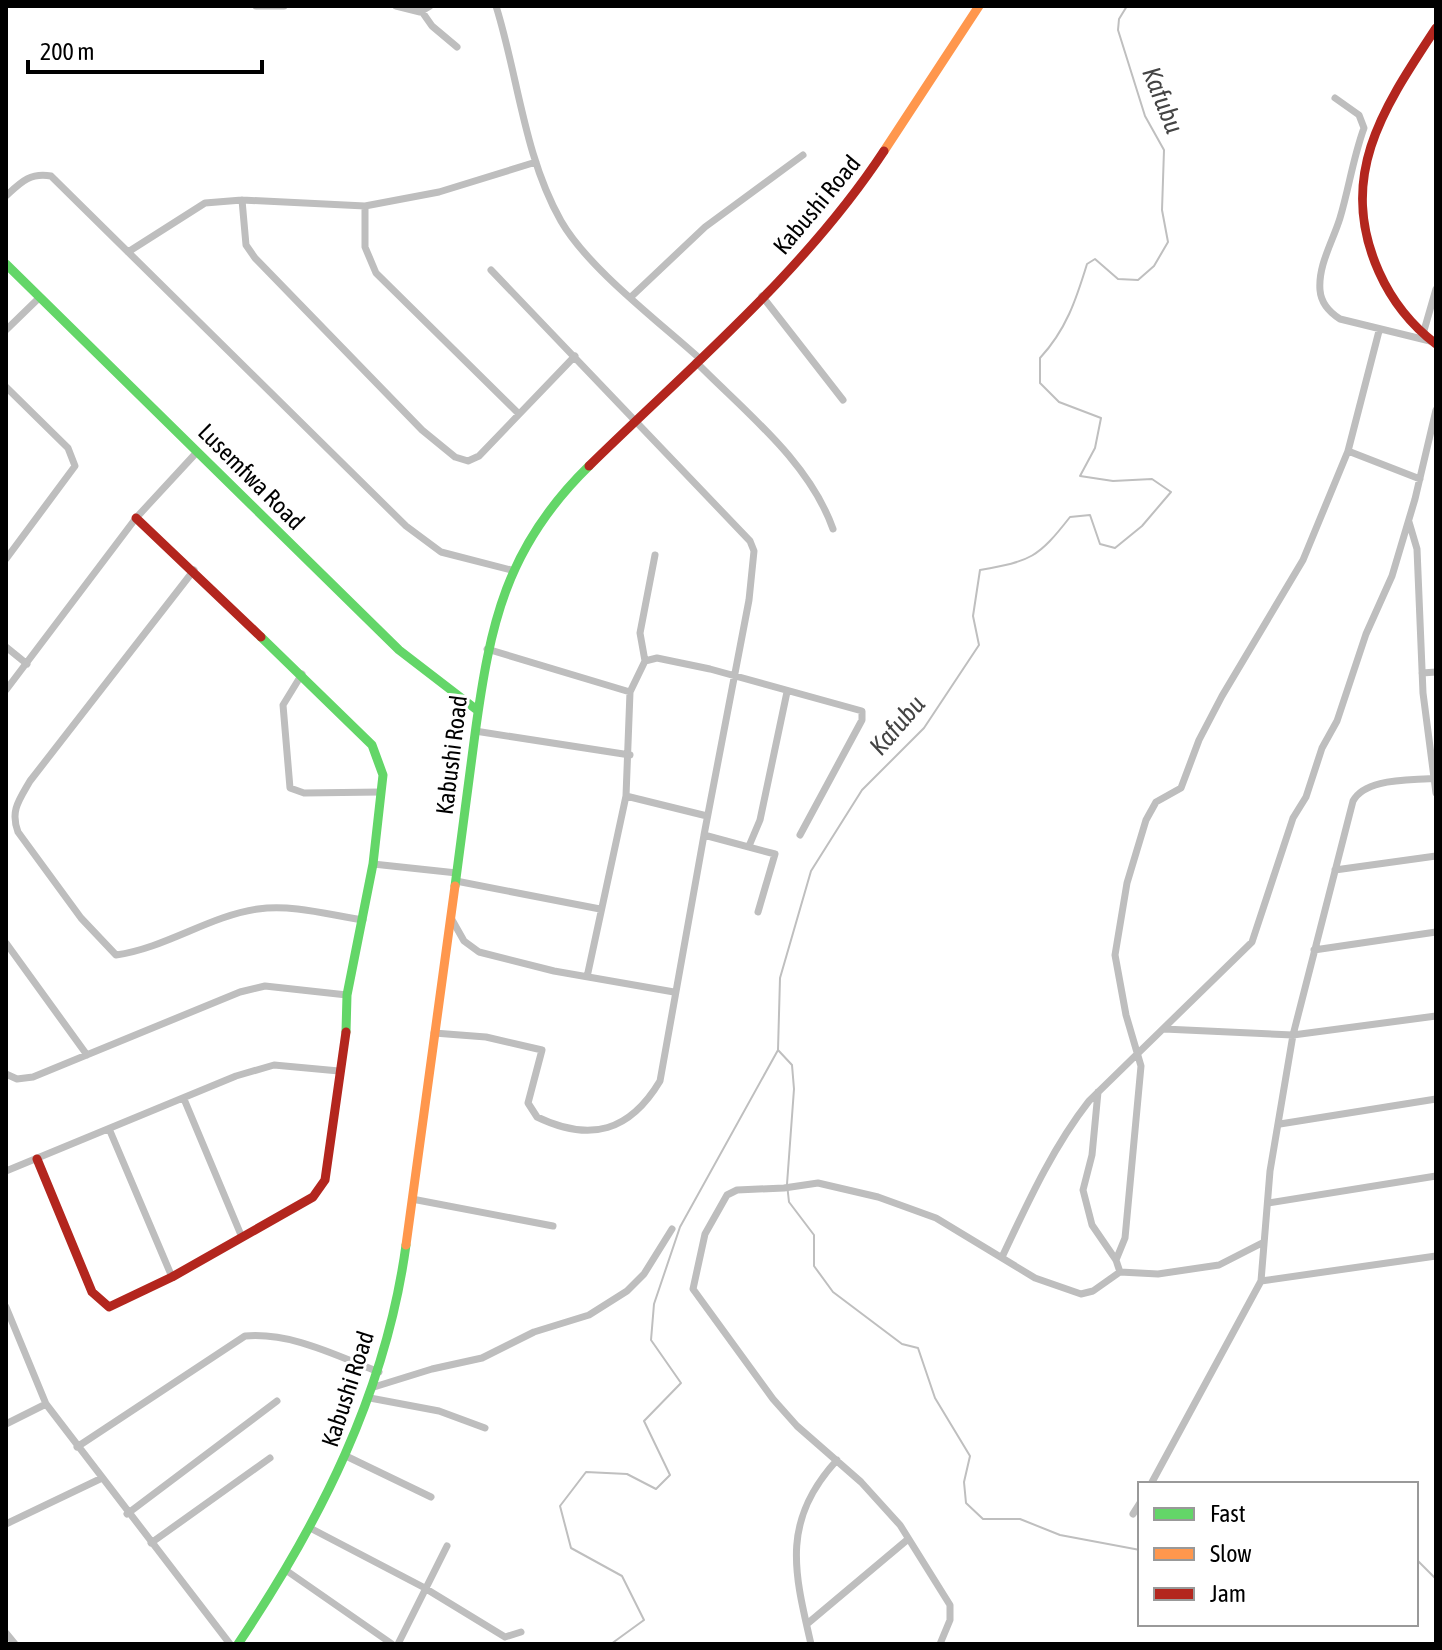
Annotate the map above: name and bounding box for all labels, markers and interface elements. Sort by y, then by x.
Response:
scale bar [28,24,262,74]
text: 200 m [40,38,94,65]
water label: Kafubu [1136,62,1190,138]
street label: Kabushi Road [768,150,866,259]
street label: Lusemfwa Road [193,418,310,535]
water label: Kafubu [863,689,931,761]
street label: Kabushi Road [431,694,472,816]
street label: Kabushi Road [316,1328,379,1450]
legend [1138,1482,1418,1626]
text: Fast [1210,1500,1246,1527]
text: Slow [1210,1540,1252,1567]
text: Jam [1210,1580,1246,1607]

